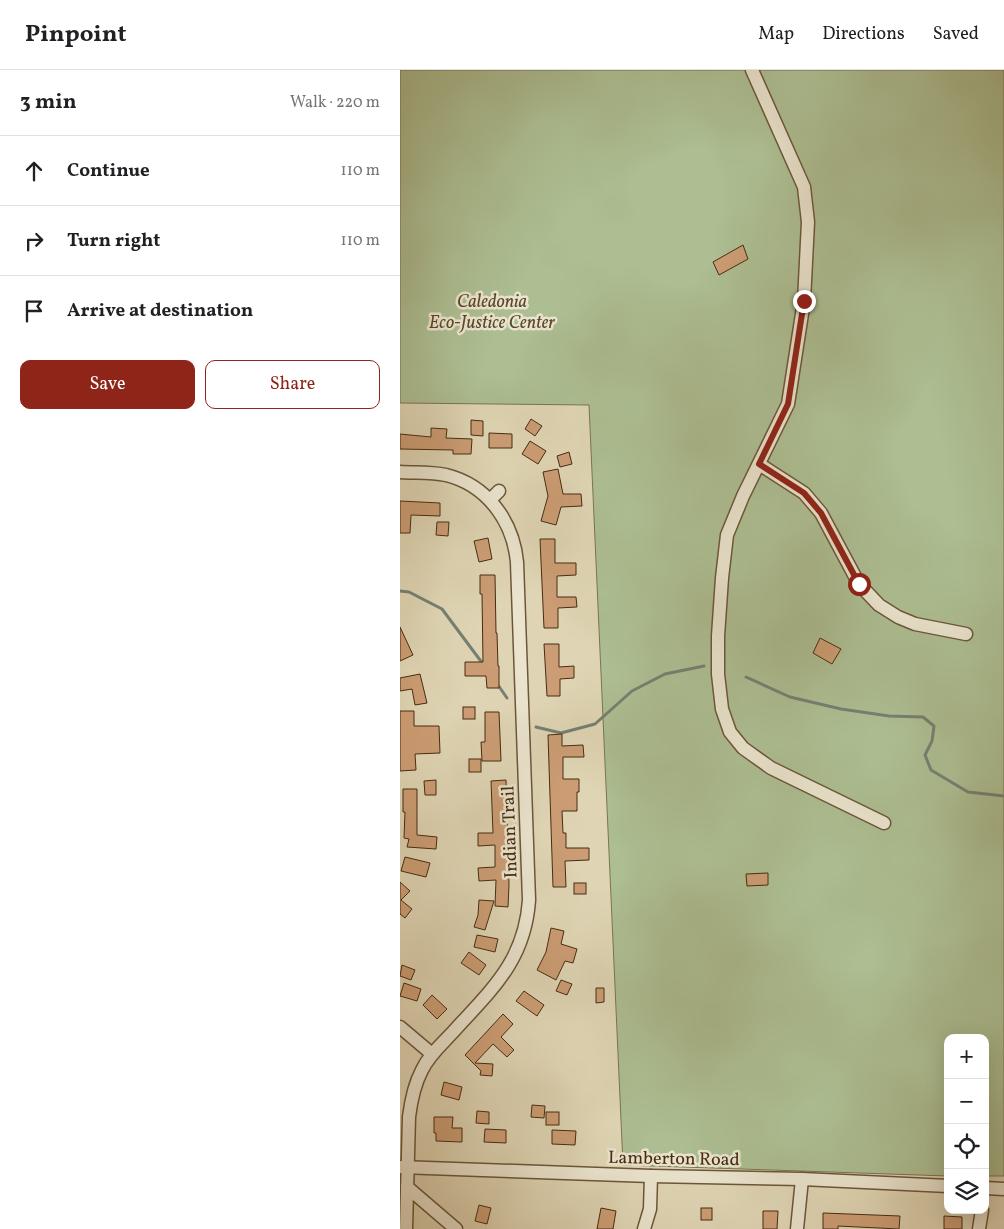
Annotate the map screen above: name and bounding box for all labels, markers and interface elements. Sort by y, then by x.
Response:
text: Pinpoint [25,18,127,52]
text: Map [758,22,794,47]
text: Directions [822,22,905,47]
text: Saved [933,22,979,47]
text: 3 min [20,88,76,117]
text: Walk · 220 m [290,92,380,114]
icon: ahead [20,157,48,185]
text: Continue [67,158,150,184]
text: 110 m [341,160,380,182]
icon: right [20,227,48,255]
text: Turn right [67,228,160,254]
text: 110 m [341,230,380,252]
park label: Caledonia Eco-Justice Center [429,290,555,336]
route end [793,290,816,313]
icon: arrive [20,297,48,325]
text: Arrive at destination [67,298,253,324]
button: Save [20,360,195,409]
button: Share [205,360,380,409]
route start [848,573,871,596]
street label: Indian Trail [496,785,525,879]
map controls [944,1034,989,1214]
button: + [944,1034,989,1079]
button: − [944,1079,989,1124]
button: locate [944,1124,989,1169]
street label: Lamberton Road [608,1146,740,1173]
button: layers [944,1169,989,1214]

